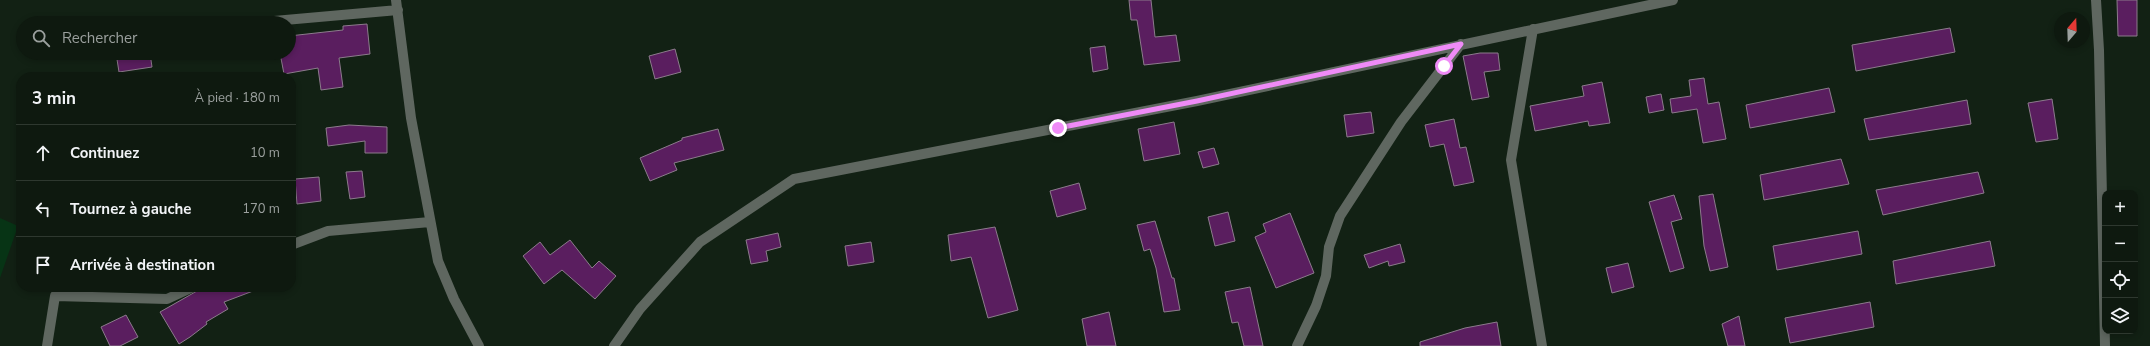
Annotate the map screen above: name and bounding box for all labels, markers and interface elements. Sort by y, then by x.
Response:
north arrow [2054,12,2090,48]
search box [16,16,296,60]
icon: search [30,27,52,49]
text: Rechercher [62,28,137,48]
route start [1435,57,1453,75]
text: 3 min [32,87,76,110]
text: À pied · 180 m [195,89,280,107]
route end [1049,119,1067,137]
icon: ahead [32,142,54,164]
text: Continuez [70,143,139,163]
text: 10 m [250,144,280,162]
map controls [2102,190,2138,334]
button: + [2102,190,2138,226]
icon: left [32,198,54,220]
text: Tournez à gauche [70,199,192,219]
text: 170 m [242,200,280,218]
button: − [2102,226,2138,262]
icon: arrive [32,254,54,276]
text: Arrivée à destination [70,255,215,275]
button: locate [2102,262,2138,298]
button: layers [2102,298,2138,334]

